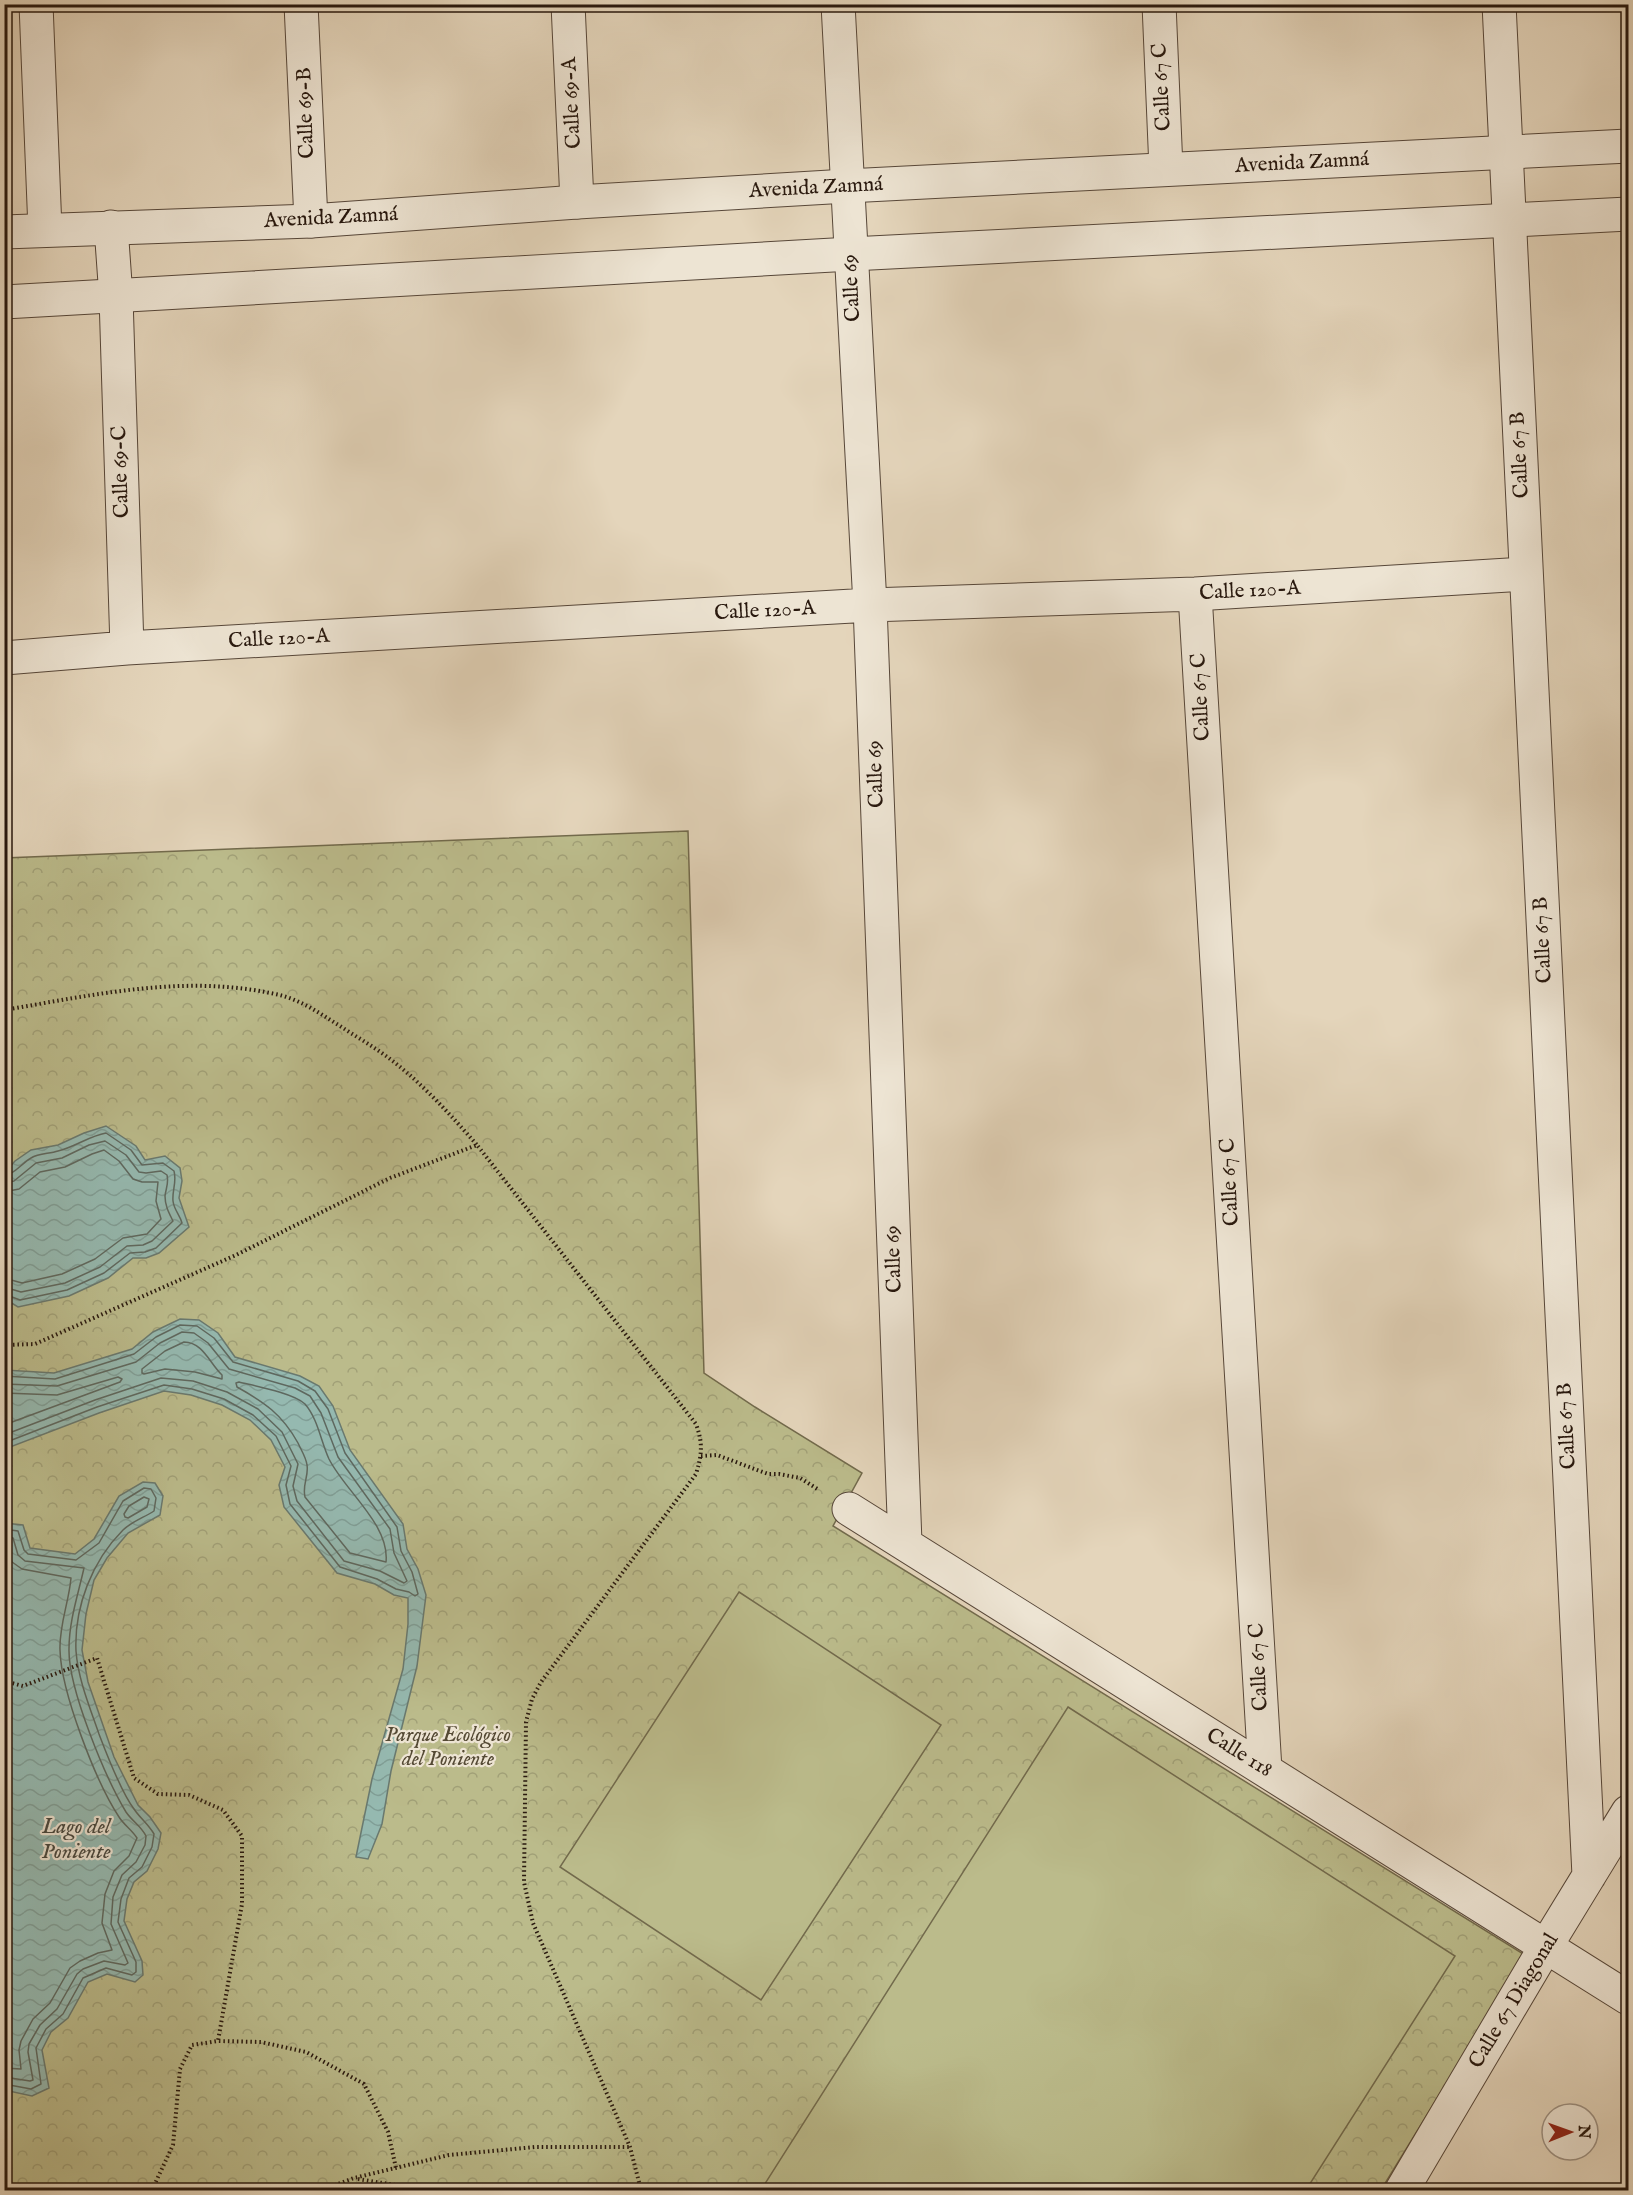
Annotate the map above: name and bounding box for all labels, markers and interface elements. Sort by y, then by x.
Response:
street label: Calle 67 C [1146,42,1178,132]
street label: Calle 69-A [556,56,588,149]
street label: Calle 69-B [291,67,321,159]
street label: Avenida Zamná [1233,146,1371,180]
street label: Avenida Zamná [747,171,885,205]
street label: Avenida Zamná [262,201,400,235]
street label: Calle 69 [837,253,867,323]
street label: Calle 67 B [1504,411,1536,499]
street label: Calle 69-C [106,425,136,519]
street label: Calle 120-A [1199,575,1302,607]
street label: Calle 120-A [714,595,817,627]
street label: Calle 120-A [228,623,331,655]
street label: Calle 67 C [1185,652,1217,742]
street label: Calle 69 [861,740,891,808]
street label: Calle 67 B [1527,896,1559,984]
street label: Calle 67 C [1214,1137,1246,1227]
street label: Calle 69 [879,1225,909,1293]
street label: Calle 67 B [1551,1382,1583,1470]
street label: Calle 67 C [1243,1622,1275,1712]
park label: Parque Ecológico del Poniente [385,1722,511,1773]
street label: Calle 118 [1201,1722,1277,1784]
water label: Lago del Poniente [41,1813,112,1866]
street label: Calle 67 Diagonal [1463,1928,1565,2074]
north arrow [1540,2102,1600,2162]
text: N [1573,2124,1593,2139]

